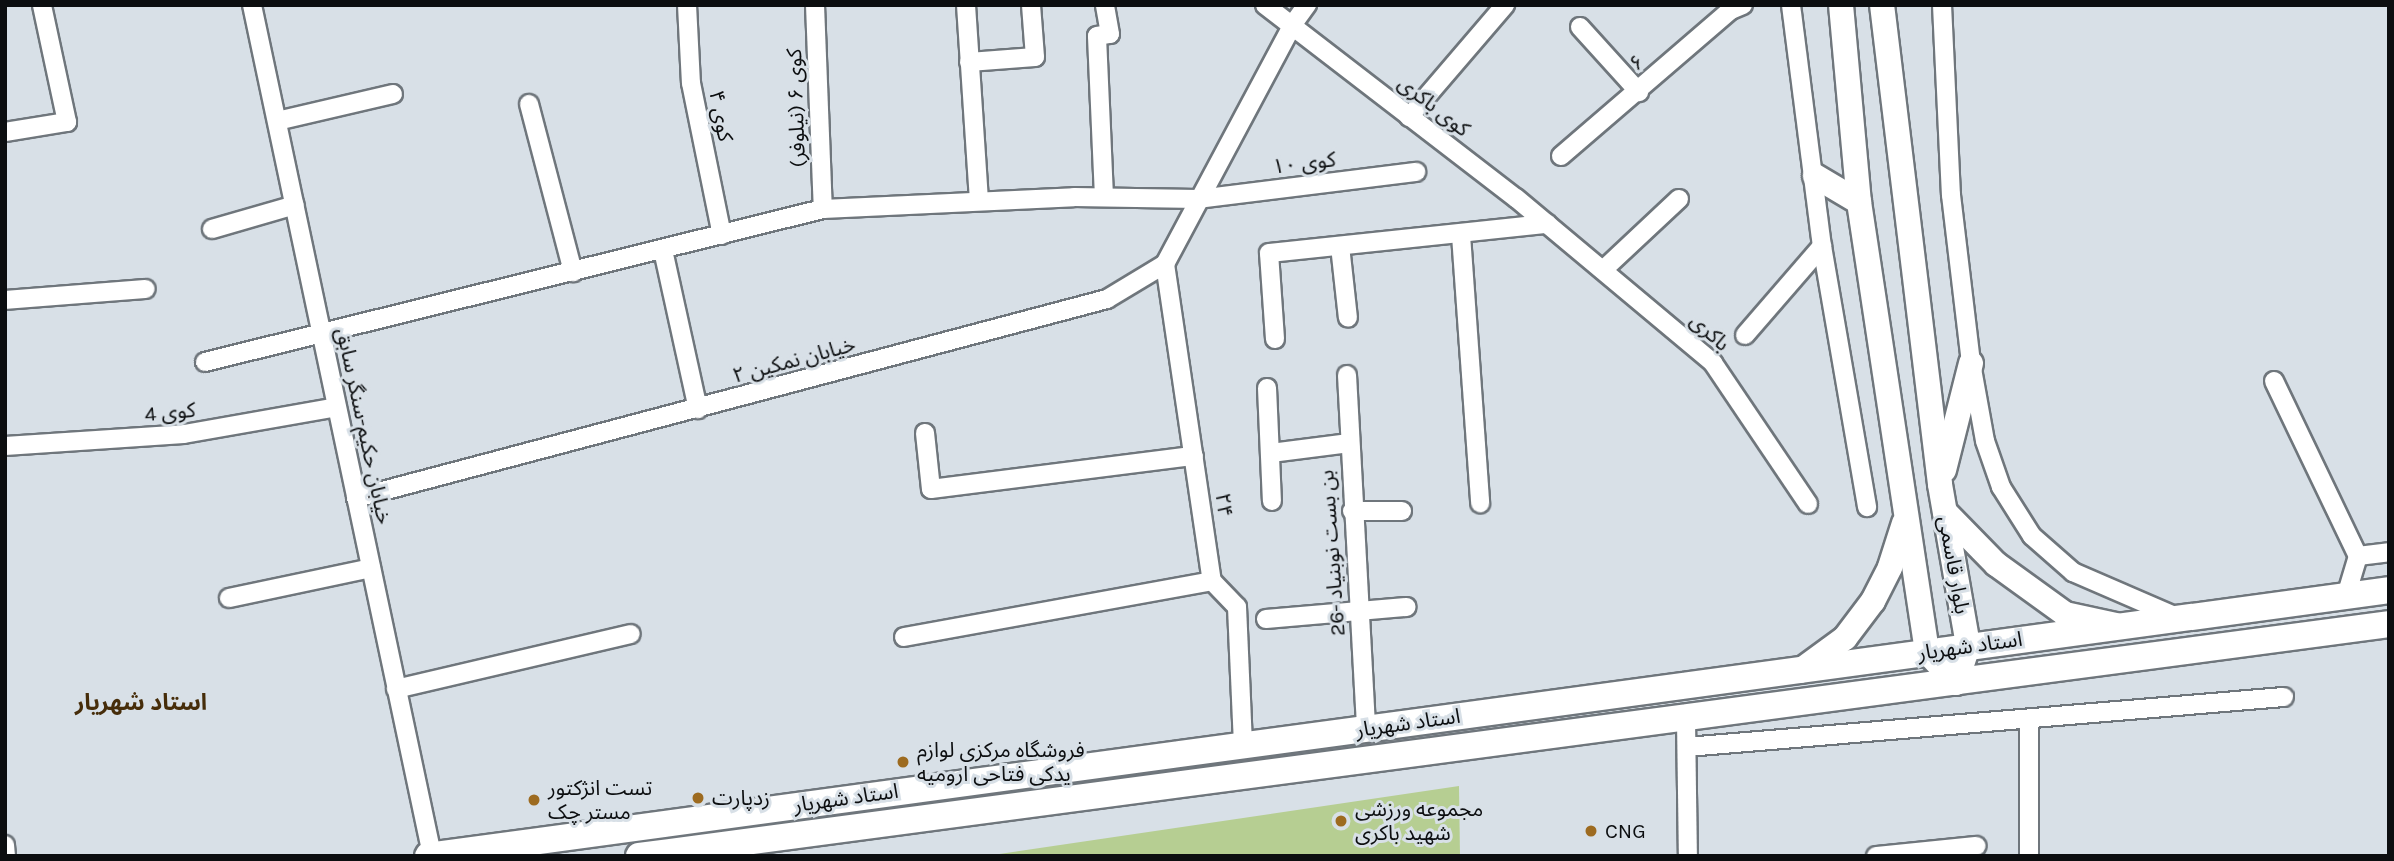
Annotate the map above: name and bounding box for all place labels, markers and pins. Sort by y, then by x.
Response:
place label: فروشگاه مرکزی لوازم یدکی فتاحی ارومیه [917,737,1085,787]
marker: فروشگاه مرکزی لوازم یدکی فتاحی ارومیه [895,754,911,770]
place label: تست انژکتور مستر چک [548,775,652,825]
place label: زدپارت [712,785,770,811]
marker: زدپارت [690,790,706,806]
marker: تست انژکتور مستر چک [526,792,542,808]
place label: مجموعه ورزشی شهید باکری [1355,796,1483,846]
marker: مجموعه ورزشی شهید باکری [1333,813,1349,829]
place label: CNG [1605,818,1646,844]
marker: CNG [1583,823,1599,839]

